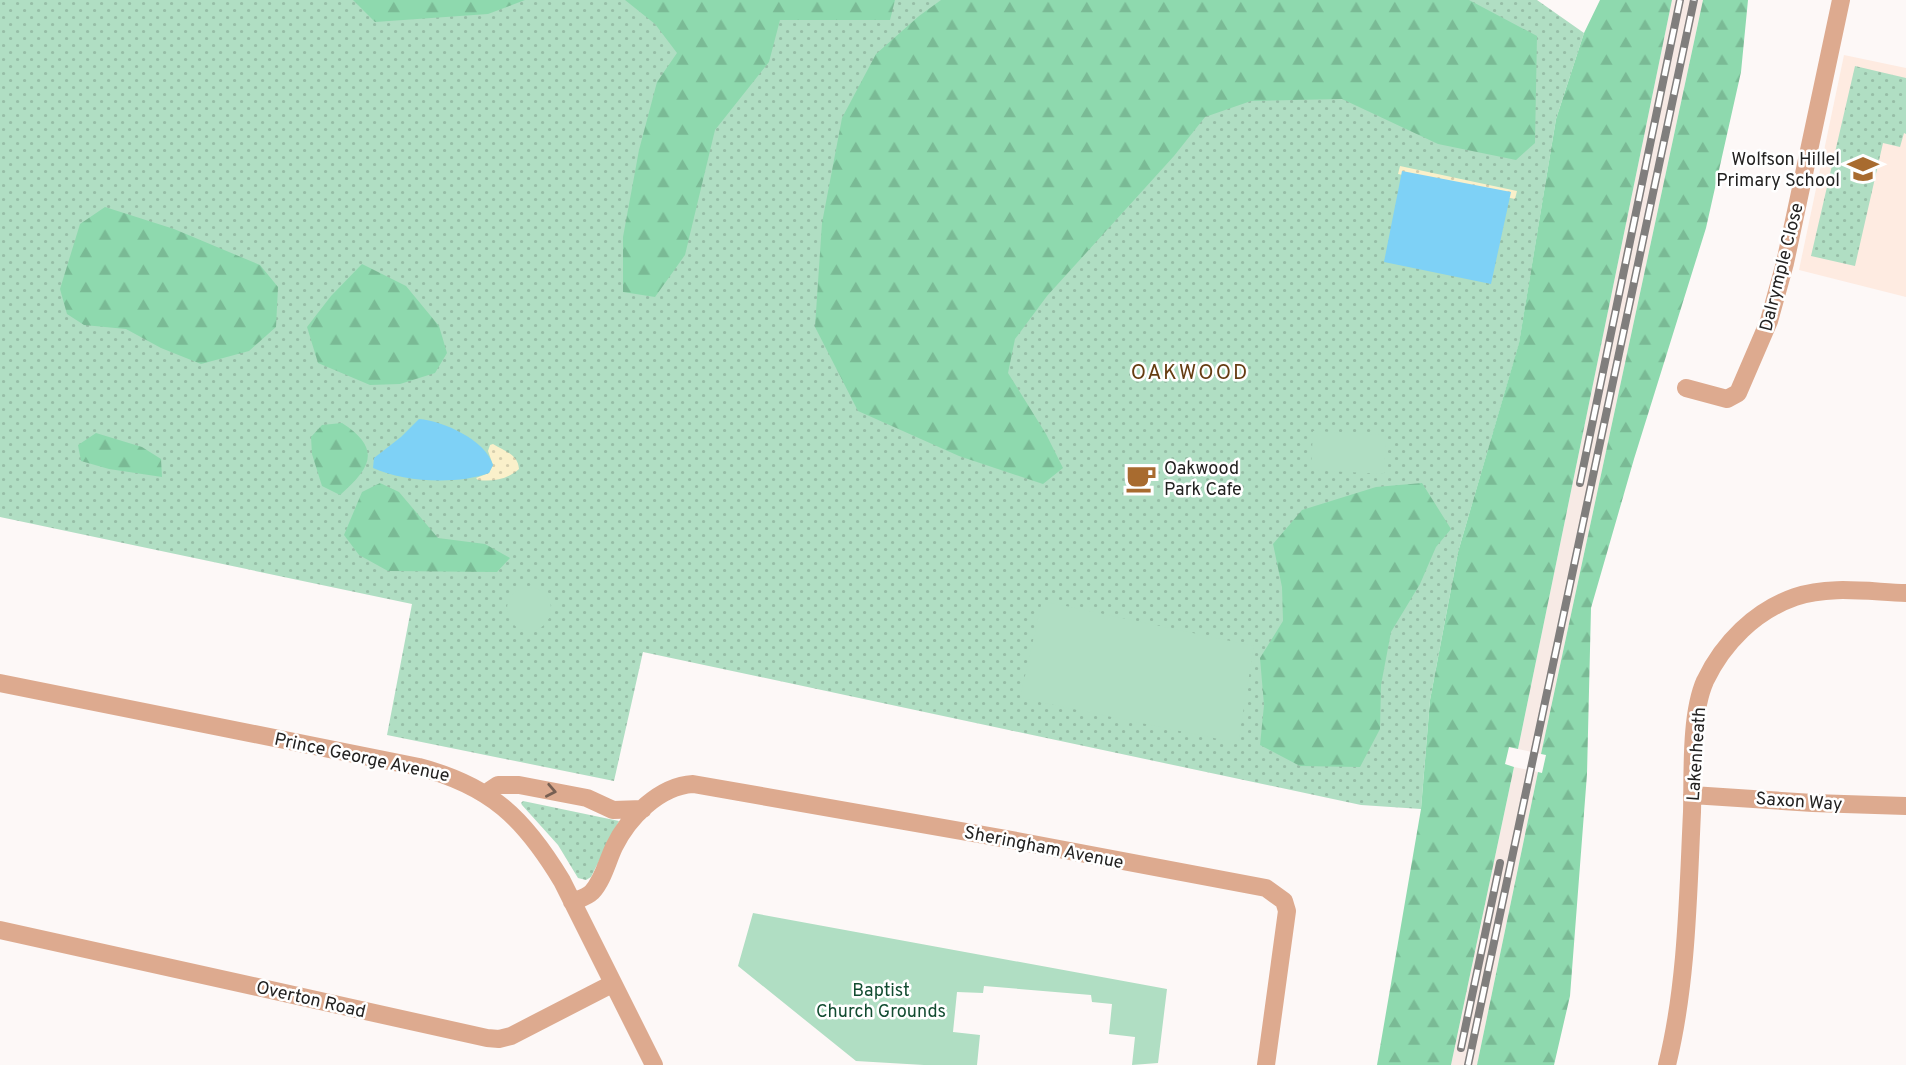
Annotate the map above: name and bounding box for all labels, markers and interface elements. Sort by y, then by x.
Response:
place label: Wolfson Hillel Primary School [1716,149,1840,193]
school or university icon: Wolfson Hillel Primary School [1846,152,1880,186]
street label: Dalrymple Close [1755,201,1810,334]
district label: OAKWOOD [1131,360,1249,387]
place label: Oakwood Park Cafe [1164,458,1242,502]
cafe icon: Oakwood Park Cafe [1124,461,1158,495]
street label: Lakenheath [1683,706,1712,802]
street label: Prince George Avenue [272,729,451,788]
one-way arrow [545,783,557,798]
street label: Saxon Way [1755,788,1843,817]
street label: Sheringham Avenue [962,822,1125,875]
street label: Overton Road [254,977,368,1024]
park label: Baptist Church Grounds [816,980,946,1024]

